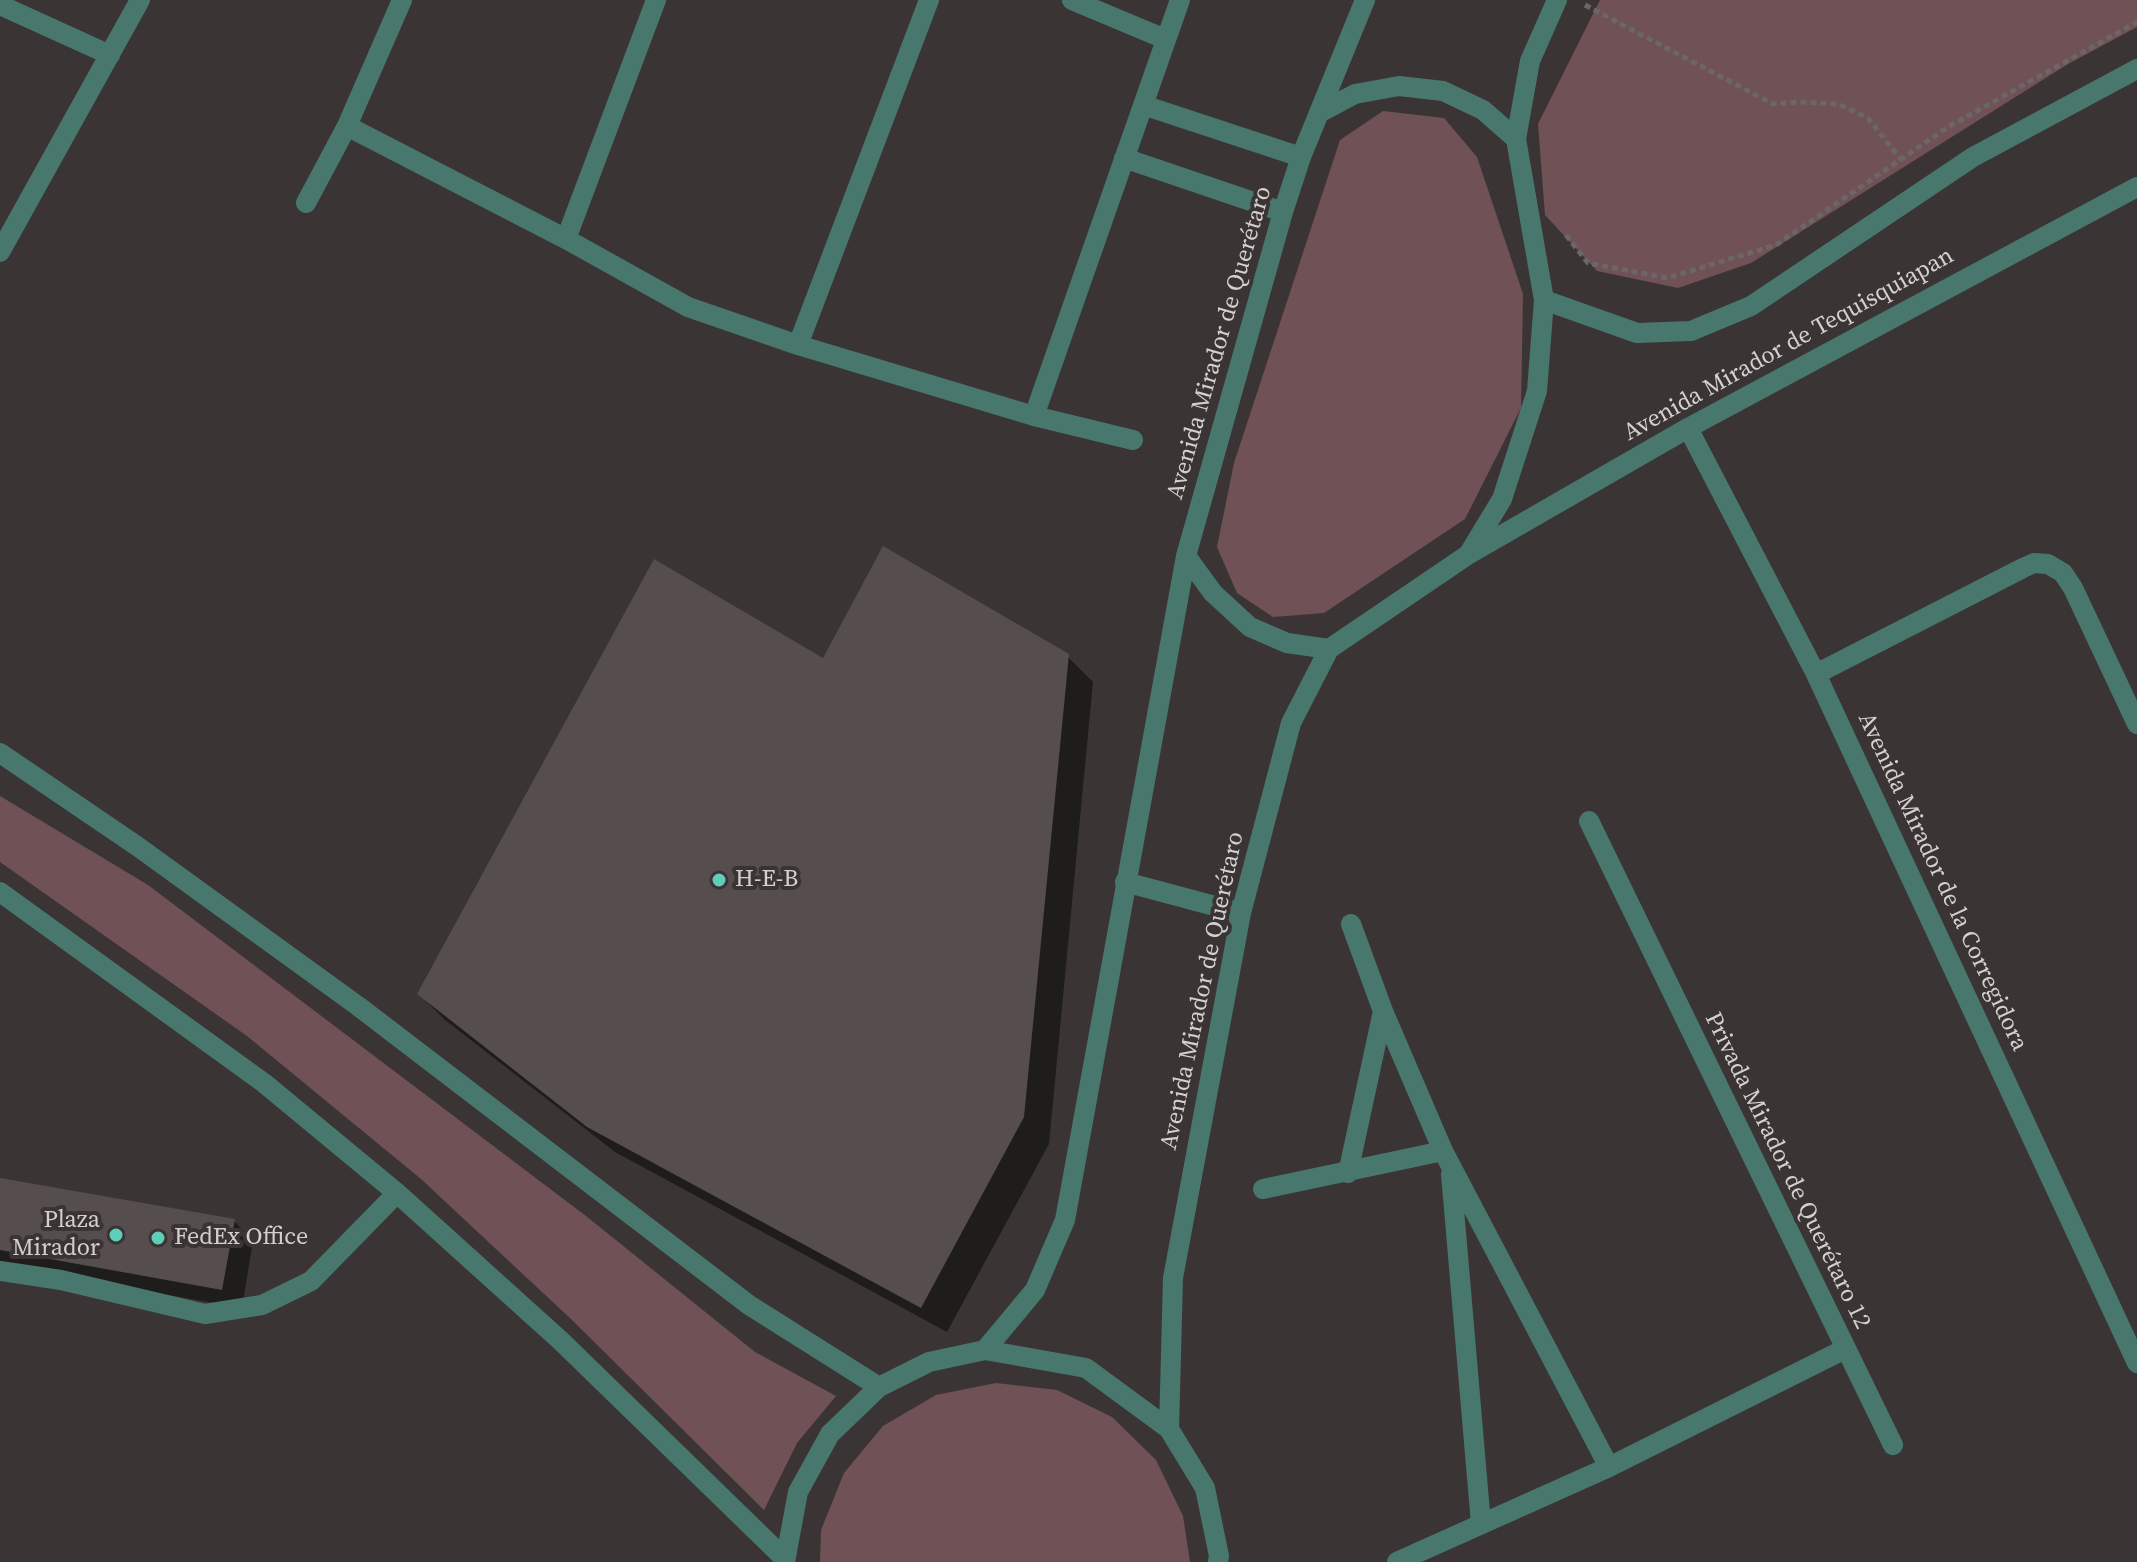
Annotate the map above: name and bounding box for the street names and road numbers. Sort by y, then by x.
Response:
street label: Avenida Mirador de Querétaro [1161,183,1279,503]
street label: Avenida Mirador de Tequisquiapan [1619,242,1959,448]
street label: Avenida Mirador de la Corregidora [1851,708,2033,1056]
street label: Avenida Mirador de Querétaro [1155,829,1251,1153]
street label: Privada Mirador de Querétaro 12 [1698,1008,1876,1334]

